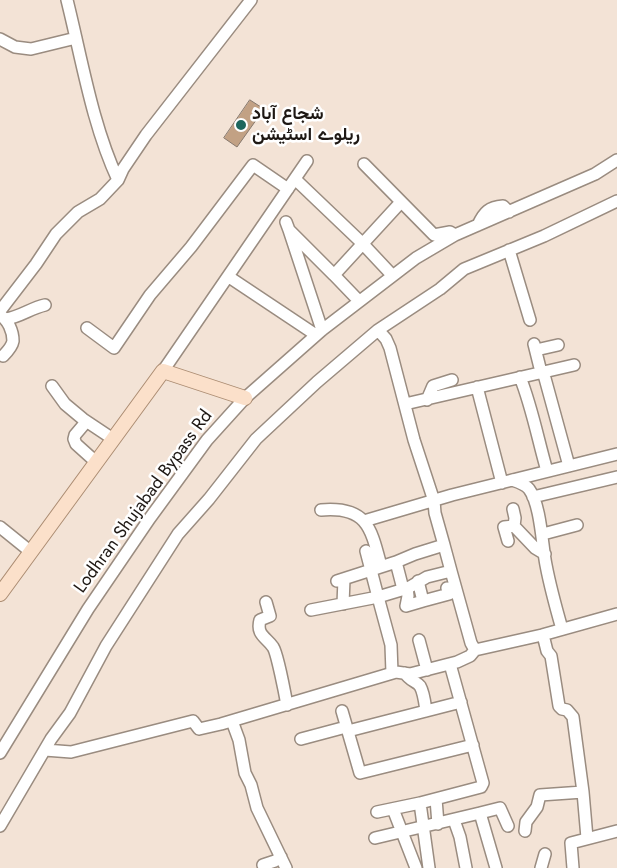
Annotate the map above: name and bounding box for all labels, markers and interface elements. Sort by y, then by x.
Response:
place label: شجاع آباد ریلوے اسٹیشن [252,104,360,146]
marker: شجاع آباد ریلوے اسٹیشن [234,118,248,132]
street label: Lodhran Shujabad Bypass Rd [70,406,218,598]

